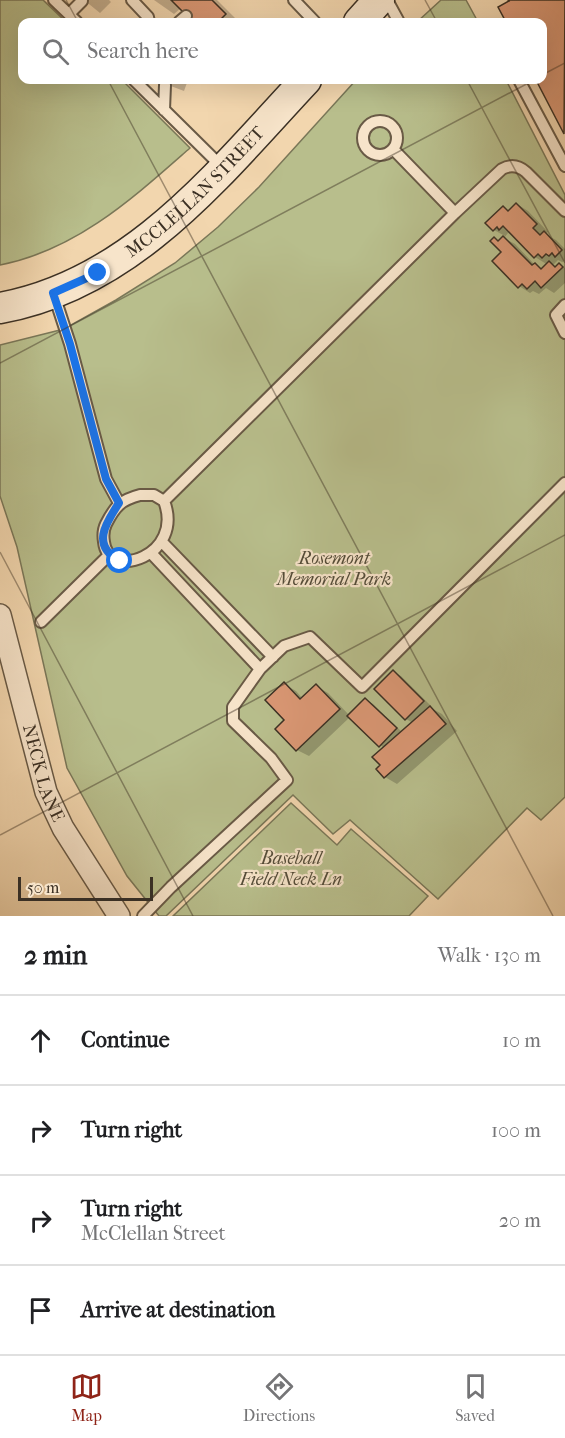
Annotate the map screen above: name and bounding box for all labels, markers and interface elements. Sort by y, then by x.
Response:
search box [18,18,547,84]
icon: search [39,35,72,68]
text: Search here [87,38,199,64]
street label: MCCLELLAN STREET [122,122,269,262]
route end [84,259,110,285]
route start [106,547,132,573]
park label: Rosemont Memorial Park [275,548,391,590]
street label: NECK LANE [18,722,69,825]
park label: Baseball Field Neck Ln [239,848,342,890]
scale bar [18,874,153,902]
text: 50 m [27,878,59,897]
text: 2 min [24,940,87,971]
text: Walk · 130 m [438,944,541,967]
icon: ahead [24,1024,57,1057]
text: Continue [81,1027,170,1053]
text: 10 m [502,1029,541,1052]
icon: right [24,1114,57,1147]
text: Turn right [81,1117,182,1143]
text: 100 m [491,1119,541,1142]
text: Turn right [81,1196,182,1222]
icon: right [24,1204,57,1237]
text: 20 m [499,1209,541,1232]
text: McClellan Street [81,1222,226,1245]
icon: arrive [24,1294,57,1327]
text: Arrive at destination [81,1297,275,1323]
tab: Map [70,1370,103,1425]
tab: Directions [243,1370,315,1425]
tab: Saved [455,1370,495,1425]

